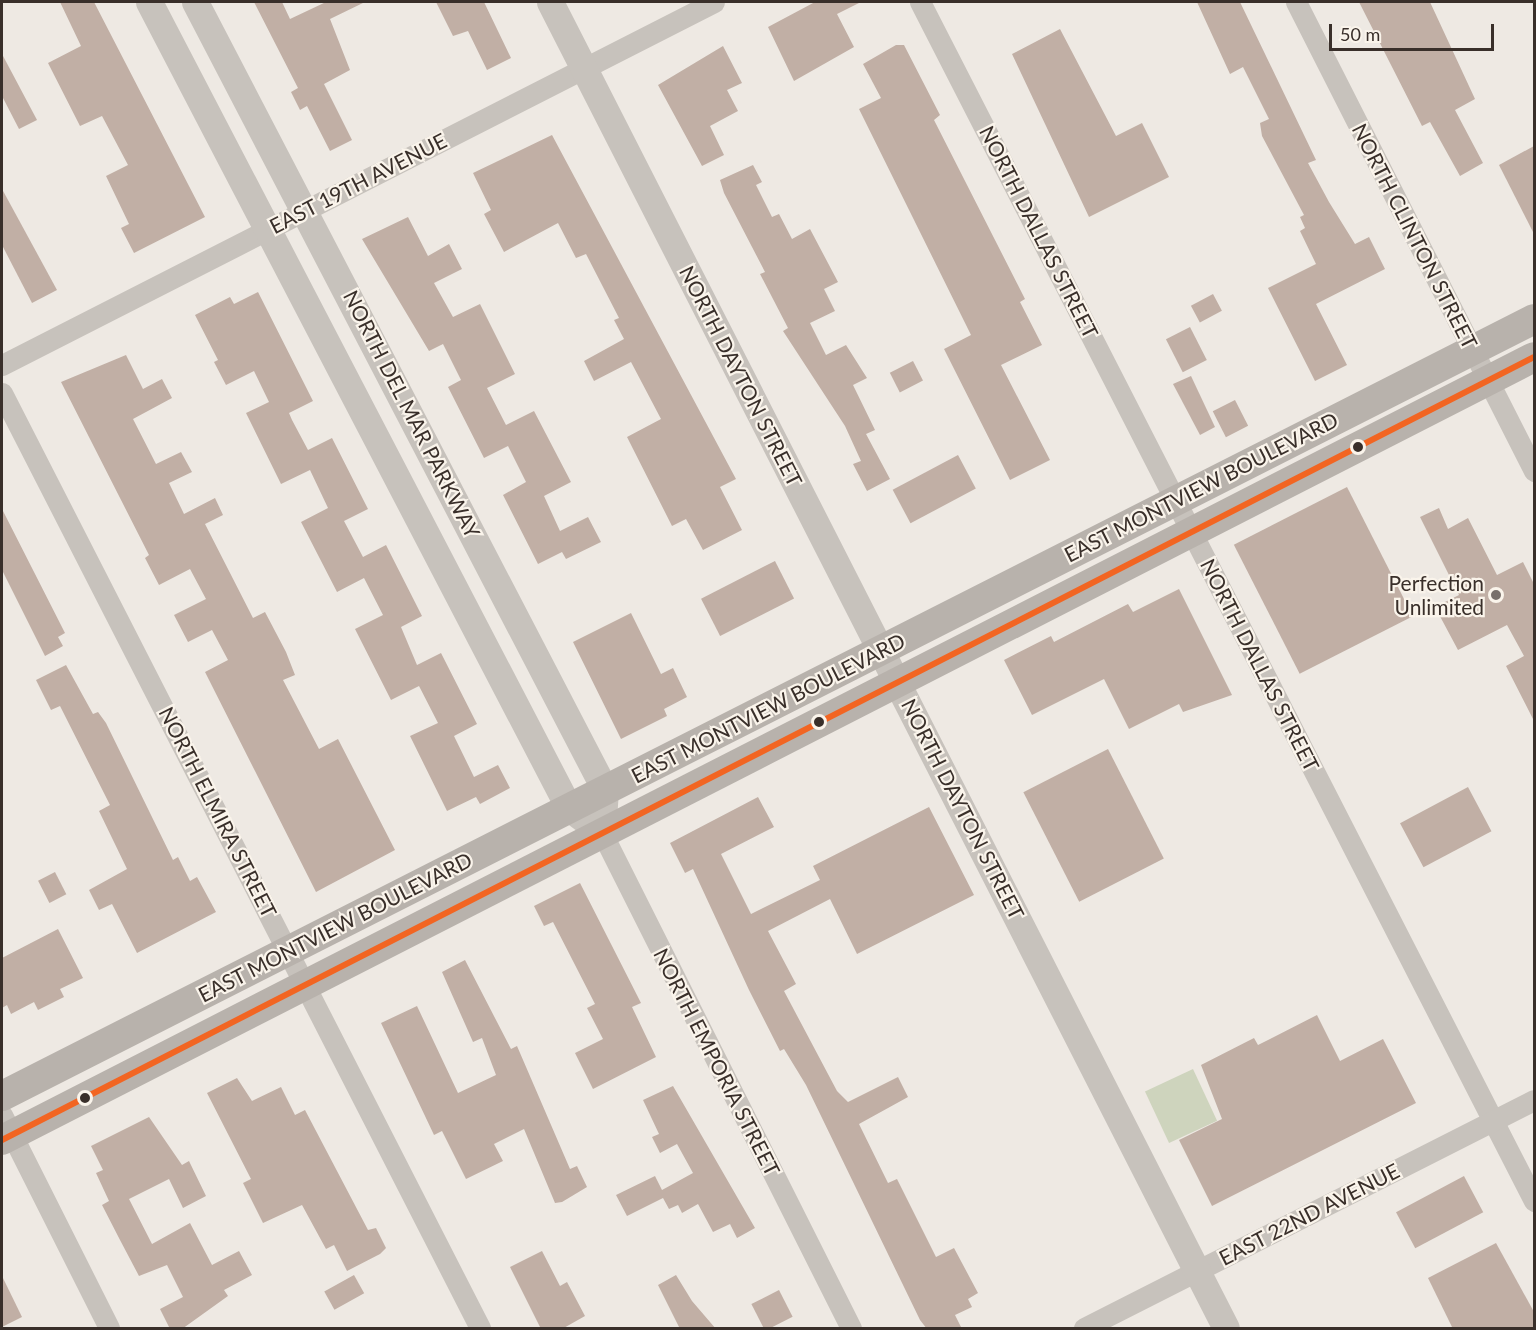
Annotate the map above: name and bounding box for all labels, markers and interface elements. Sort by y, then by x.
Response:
scale bar [1332,12,1497,50]
text: 50 m [1340,23,1380,45]
street label: NORTH CLINTON STREET [1347,119,1483,353]
street label: NORTH DALLAS STREET [974,121,1104,343]
street label: EAST 19TH AVENUE [265,127,451,239]
street label: NORTH DAYTON STREET [674,261,808,491]
street label: NORTH DEL MAR PARKWAY [338,286,486,542]
street label: EAST MONTVIEW BOULEVARD [1060,407,1342,567]
unlabelled marker [1352,441,1364,453]
street label: NORTH DALLAS STREET [1195,554,1325,776]
place label: Perfection Unlimited [1389,570,1484,620]
marker: Perfection Unlimited [1489,588,1503,602]
street label: EAST MONTVIEW BOULEVARD [627,628,909,788]
street label: NORTH DAYTON STREET [896,694,1030,924]
street label: NORTH ELMIRA STREET [154,702,282,922]
unlabelled marker [813,716,825,728]
street label: EAST MONTVIEW BOULEVARD [194,847,476,1007]
street label: NORTH EMPORIA STREET [648,944,786,1180]
unlabelled marker [79,1092,91,1104]
street label: EAST 22ND AVENUE [1214,1157,1404,1271]

